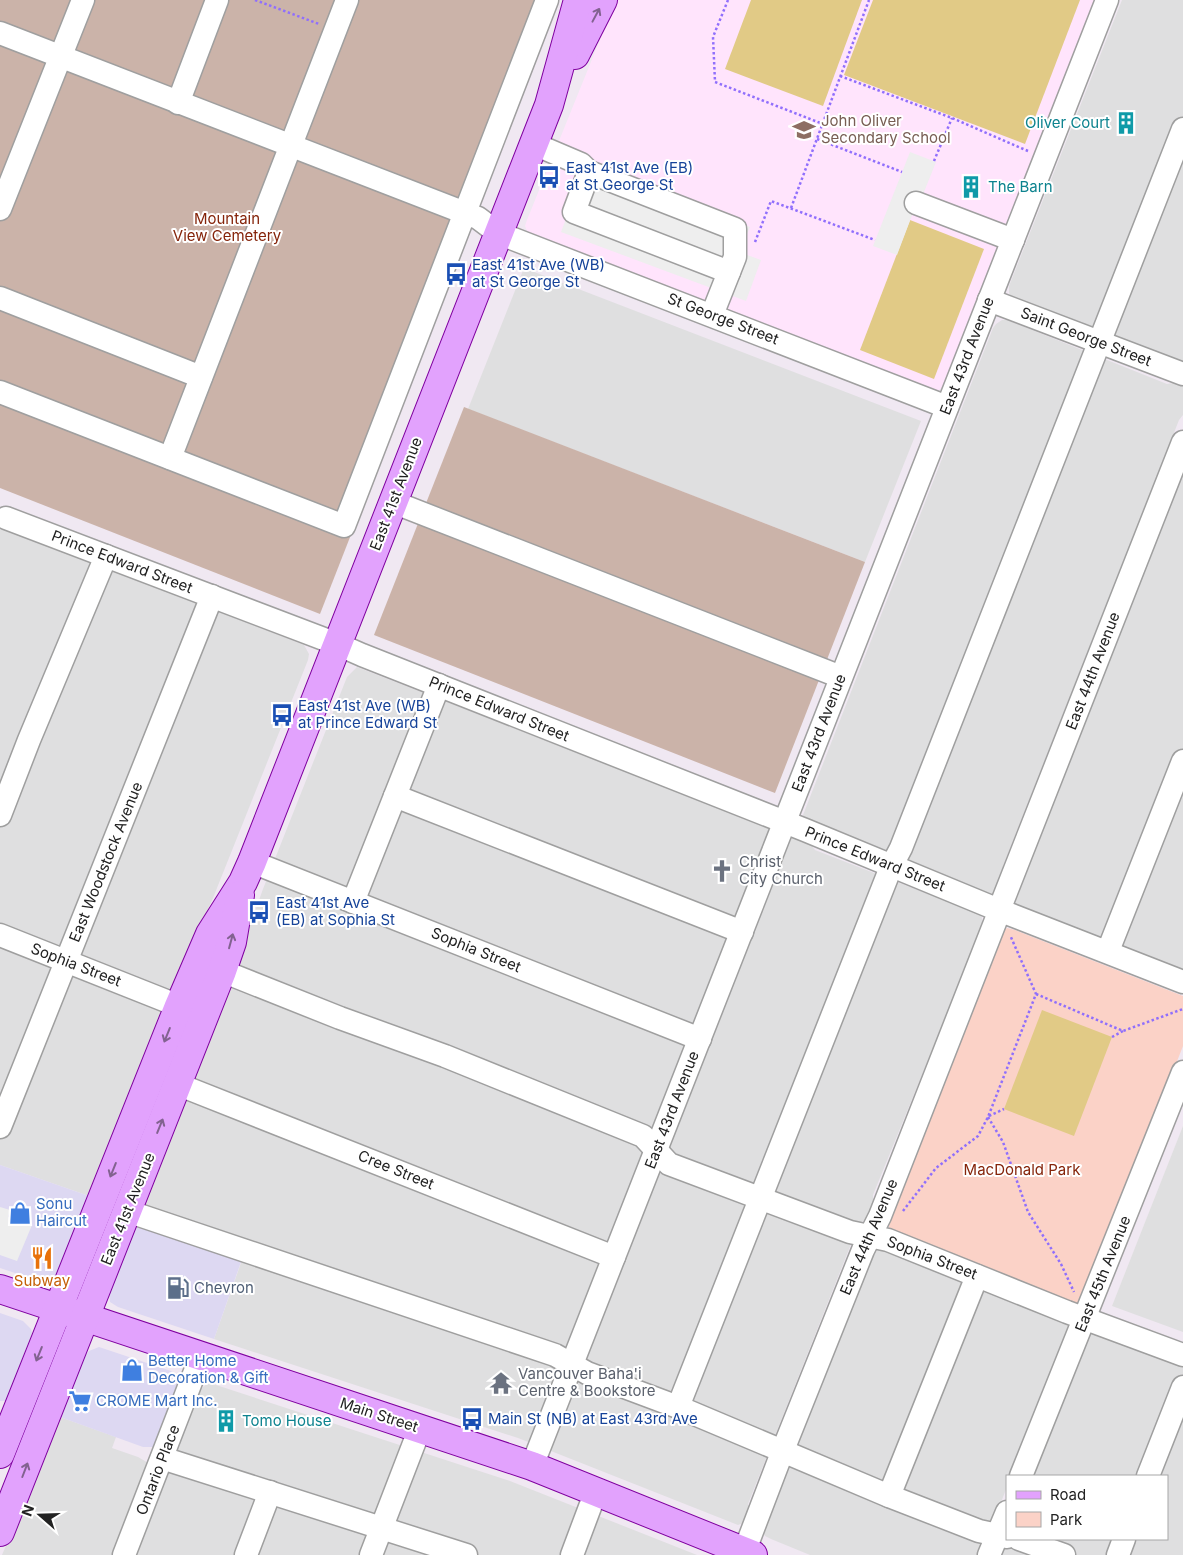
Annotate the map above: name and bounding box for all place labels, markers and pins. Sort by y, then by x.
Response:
building icon: Oliver Court [1113,110,1139,136]
place label: John Oliver Secondary School [821,111,951,147]
place label: Oliver Court [1025,113,1110,132]
school or university icon: John Oliver Secondary School [791,117,817,143]
place label: East 41st Ave (EB) at St George St [566,158,693,194]
bus stop icon: East 41st Ave (EB) at St George St [536,164,562,190]
building icon: The Barn [958,174,984,200]
place label: The Barn [988,177,1053,196]
place label: East 41st Ave (WB) at St George St [472,255,605,291]
bus stop icon: East 41st Ave (WB) at St George St [443,261,469,287]
place label: East 41st Ave (WB) at Prince Edward St [298,696,437,732]
bus stop icon: East 41st Ave (WB) at Prince Edward St [269,702,295,728]
place label: Christ City Church [739,852,823,888]
church icon: Christ City Church [709,858,735,884]
place label: East 41st Ave (EB) at Sophia St [276,893,395,929]
bus stop icon: East 41st Ave (EB) at Sophia St [246,899,272,925]
place label: Sonu Haircut [36,1194,87,1230]
shop icon: Sonu Haircut [7,1200,33,1226]
restaurant icon: Subway [29,1245,55,1271]
place label: Subway [14,1271,71,1290]
fuel station icon: Chevron [165,1275,191,1301]
place label: Chevron [194,1278,254,1297]
place label: Better Home Decoration & Gift [148,1351,269,1387]
shop icon: Better Home Decoration & Gift [119,1357,145,1383]
place label: Vancouver Baha'i Centre & Bookstore [518,1364,656,1400]
temple icon: Vancouver Baha'i Centre & Bookstore [488,1370,514,1396]
supermarket icon: CROME Mart Inc. [67,1388,93,1414]
place label: CROME Mart Inc. [96,1391,218,1410]
bus stop icon: Main St (NB) at East 43rd Ave [459,1406,485,1432]
building icon: Tomo House [213,1408,239,1434]
place label: Main St (NB) at East 43rd Ave [488,1409,698,1428]
place label: Tomo House [242,1411,332,1430]

